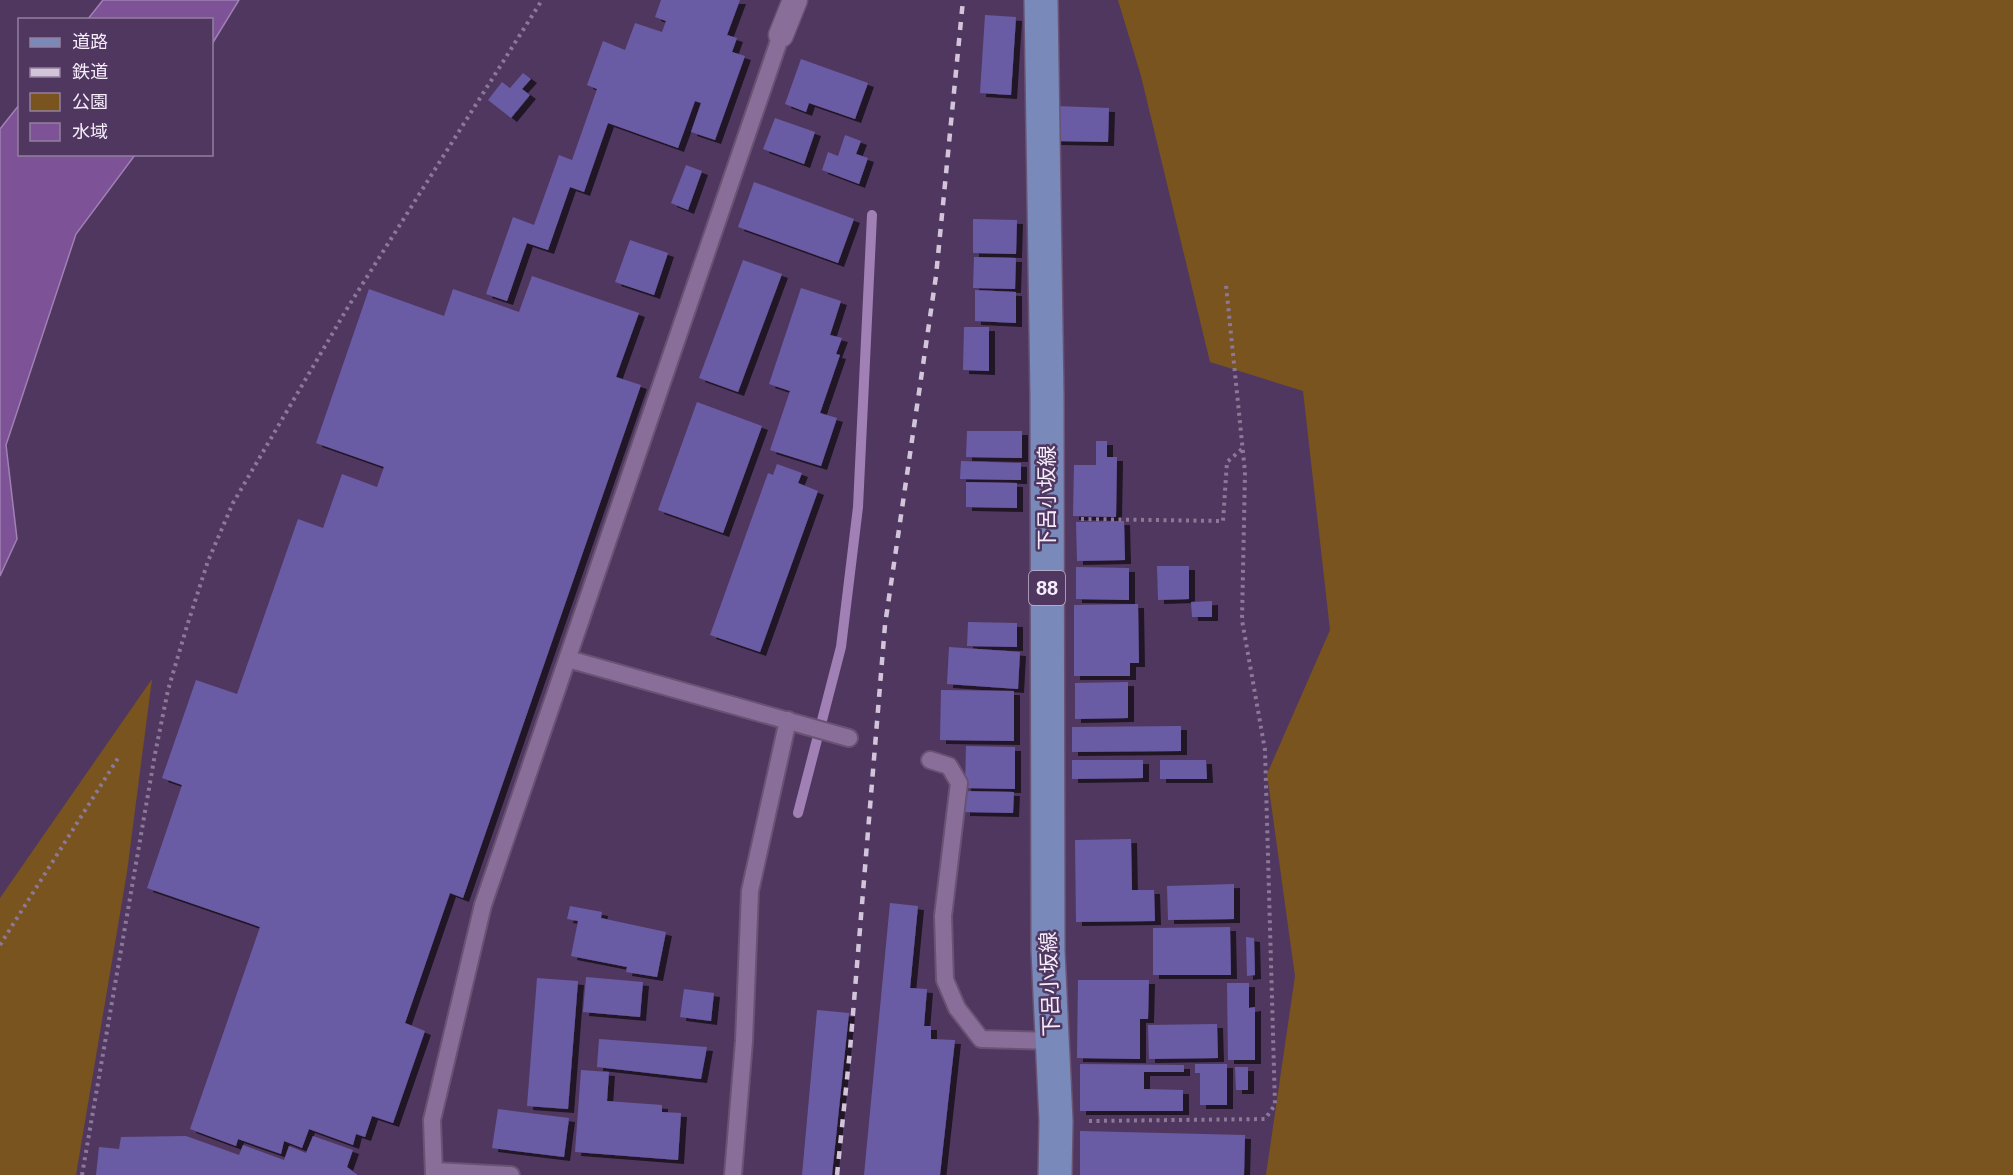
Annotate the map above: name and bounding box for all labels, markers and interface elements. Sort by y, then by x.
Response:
legend [18,18,213,156]
text: 道路 [72,32,108,52]
text: 鉄道 [72,62,108,82]
text: 公園 [72,92,108,112]
text: 水域 [72,122,108,142]
street label: 下呂小坂線 [1035,446,1058,551]
road number: 88 [1029,571,1065,605]
street label: 下呂小坂線 [1036,931,1063,1037]

